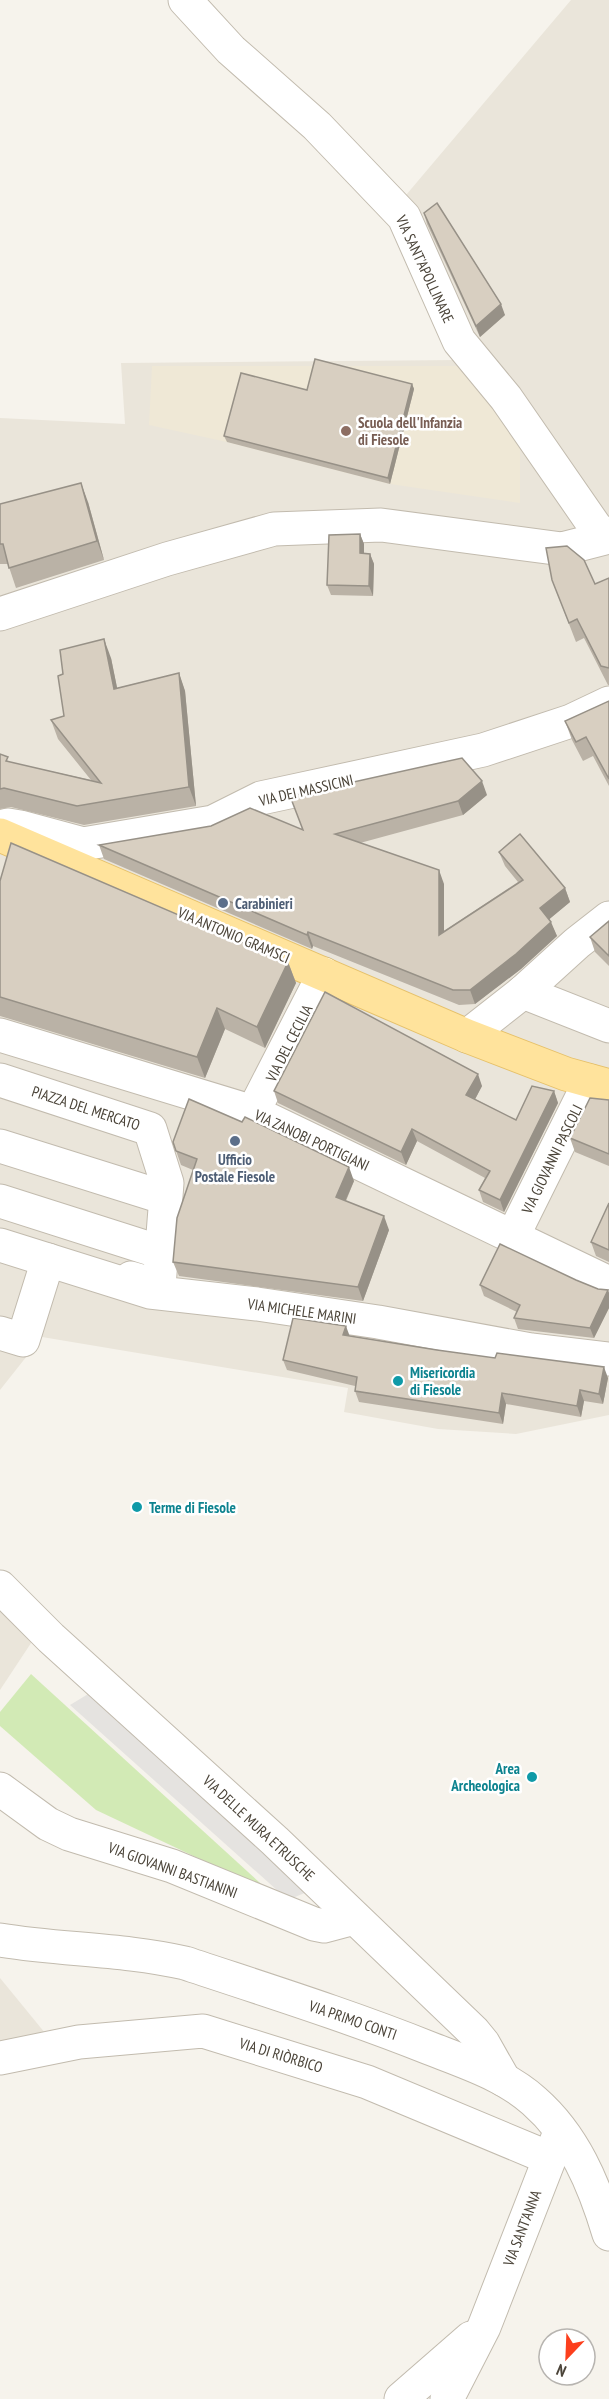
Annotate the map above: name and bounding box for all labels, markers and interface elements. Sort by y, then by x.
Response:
street label: VIA SANT'APOLLINARE [391,211,458,326]
place label: Scuola dell'Infanzia di Fiesole [358,413,462,449]
marker: Scuola dell'Infanzia di Fiesole [339,424,353,438]
street label: VIA DEI MASSICINI [256,770,355,810]
place label: Carabinieri [235,894,293,913]
marker: Carabinieri [216,896,230,910]
street label: VIA ANTONIO GRAMSCI [174,902,293,967]
street label: VIA DEL CECILIA [261,1001,317,1086]
street label: PIAZZA DEL MERCATO [29,1082,143,1134]
street label: VIA GIOVANNI PASCOLI [517,1101,587,1218]
street label: VIA ZANOBI PORTIGIANI [251,1105,372,1175]
marker: Ufficio Postale Fiesole [228,1134,242,1148]
place label: Ufficio Postale Fiesole [195,1150,275,1186]
street label: VIA MICHELE MARINI [246,1294,357,1328]
place label: Misericordia di Fiesole [410,1363,475,1399]
marker: Misericordia di Fiesole [391,1374,405,1388]
place label: Terme di Fiesole [149,1498,236,1517]
marker: Terme di Fiesole [130,1500,144,1514]
place label: Area Archeologica [450,1759,520,1795]
street label: VIA DELLE MURA ETRUSCHE [198,1770,319,1885]
marker: Area Archeologica [525,1770,539,1784]
street label: VIA GIOVANNI BASTIANINI [105,1837,240,1902]
street label: VIA PRIMO CONTI [306,1996,399,2044]
street label: VIA DI RIÒRBICO [236,2033,325,2077]
street label: VIA SANT'ANNA [498,2186,546,2270]
north arrow [537,2327,597,2387]
text: N [553,2360,569,2382]

